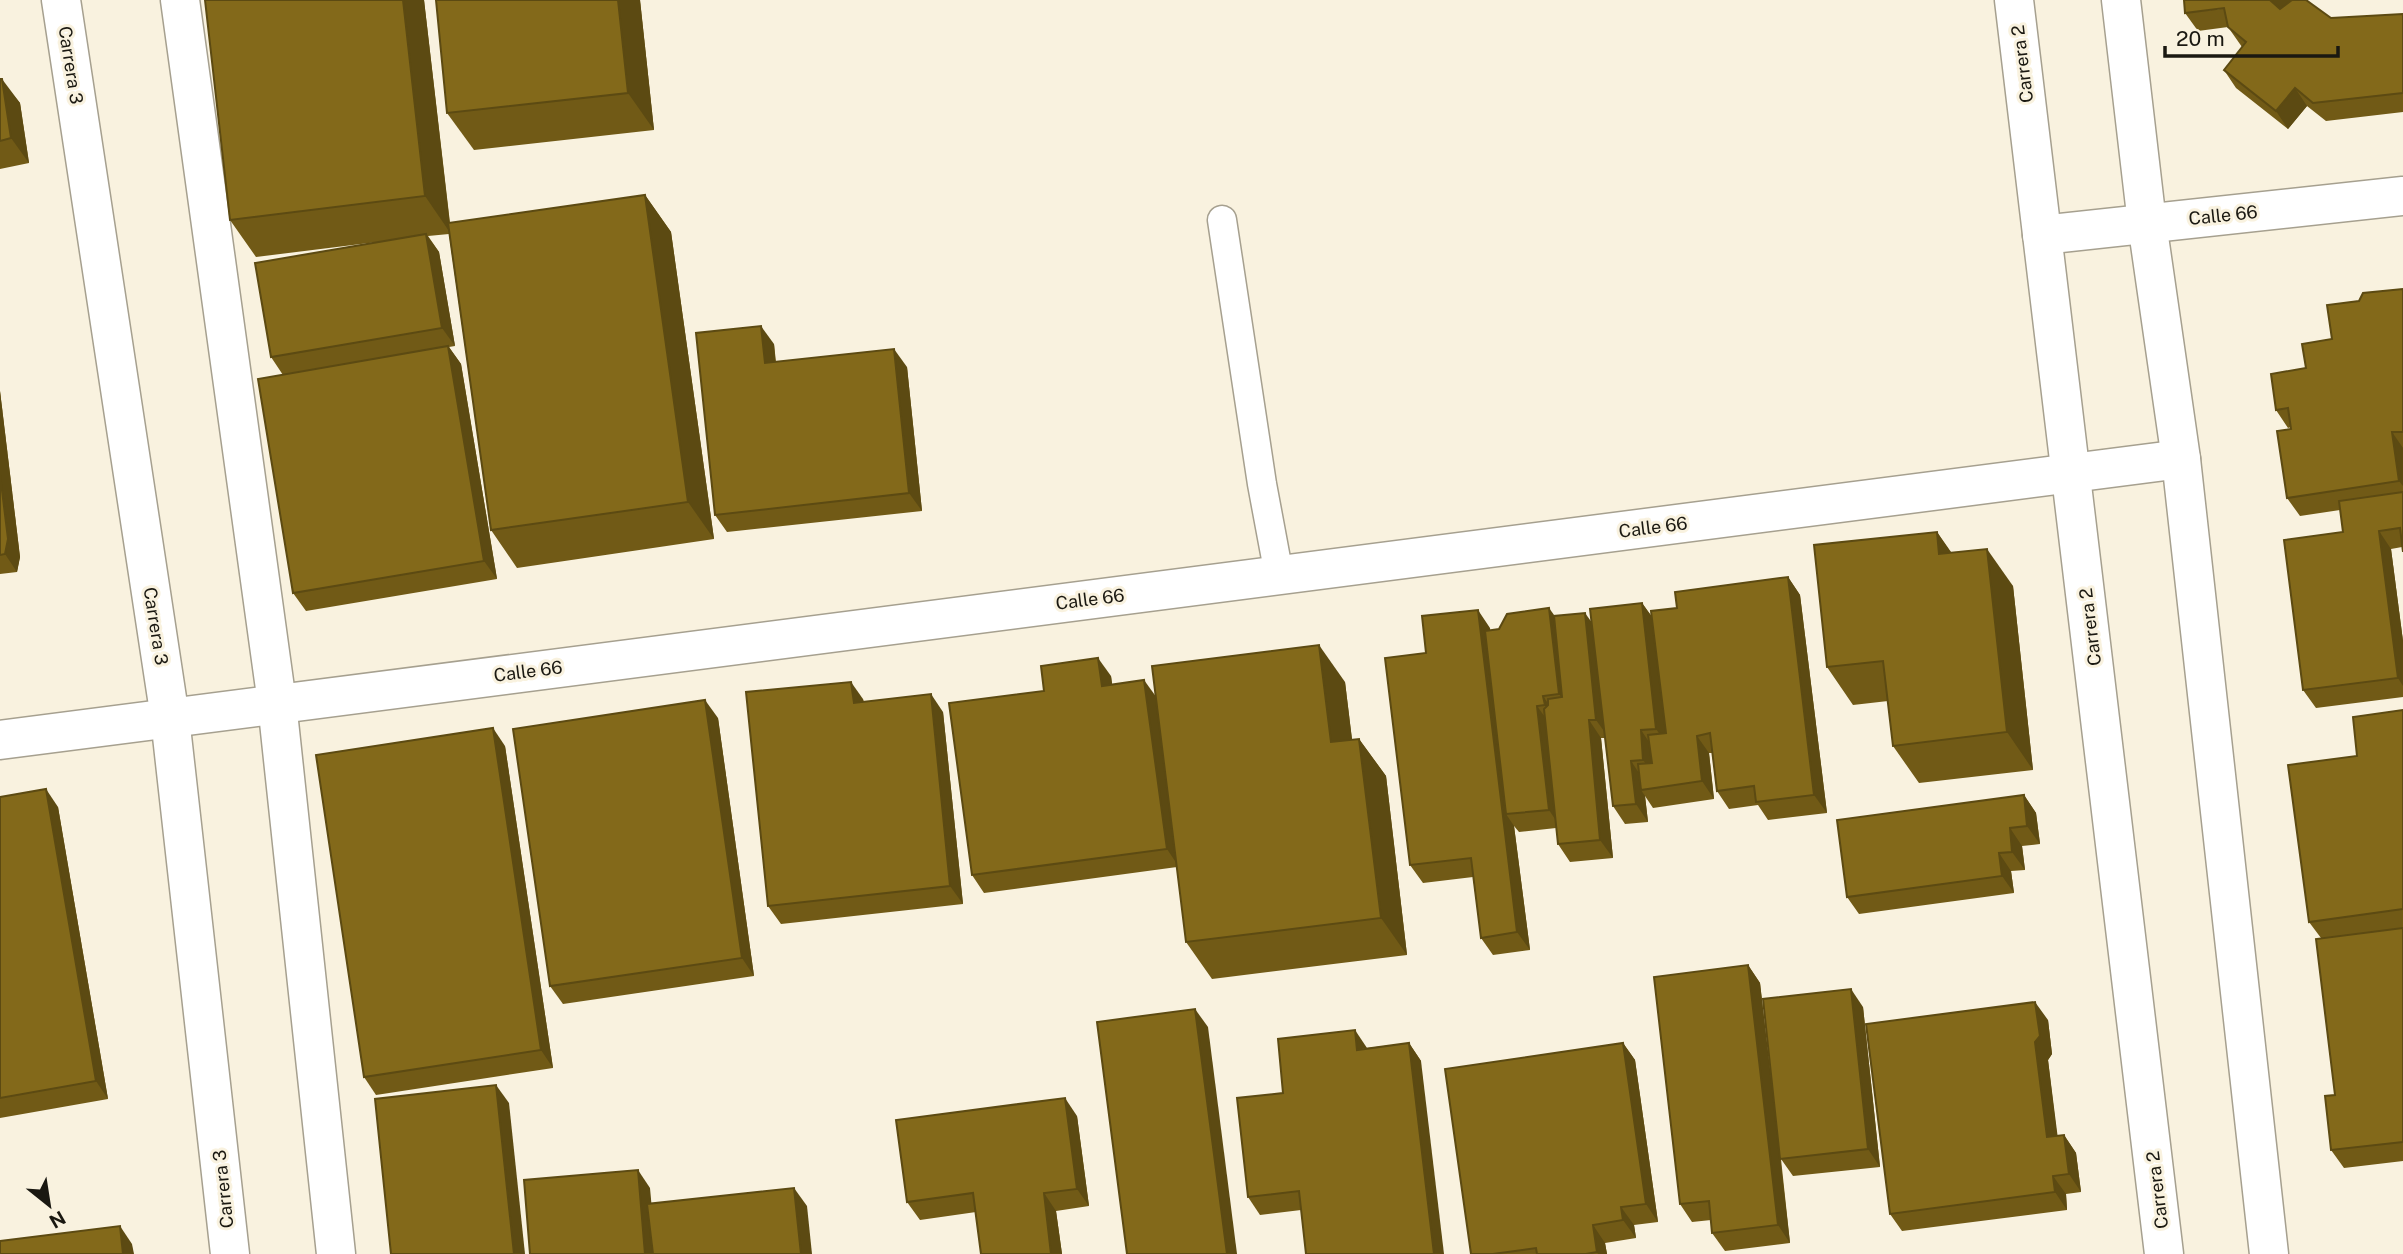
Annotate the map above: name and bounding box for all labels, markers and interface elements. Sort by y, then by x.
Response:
scale bar [2165,14,2338,58]
street label: Carrera 3 [54,24,88,106]
street label: Carrera 2 [2007,24,2037,104]
text: 20 m [2176,26,2225,51]
street label: Calle 66 [2188,201,2258,229]
street label: Calle 66 [1617,512,1689,542]
street label: Calle 66 [1054,584,1126,614]
street label: Carrera 3 [139,585,173,667]
street label: Carrera 2 [2075,587,2105,667]
street label: Calle 66 [492,656,564,686]
street label: Carrera 3 [208,1149,238,1229]
street label: Carrera 2 [2142,1150,2172,1230]
north arrow [14,1170,84,1240]
text: N [46,1206,69,1233]

